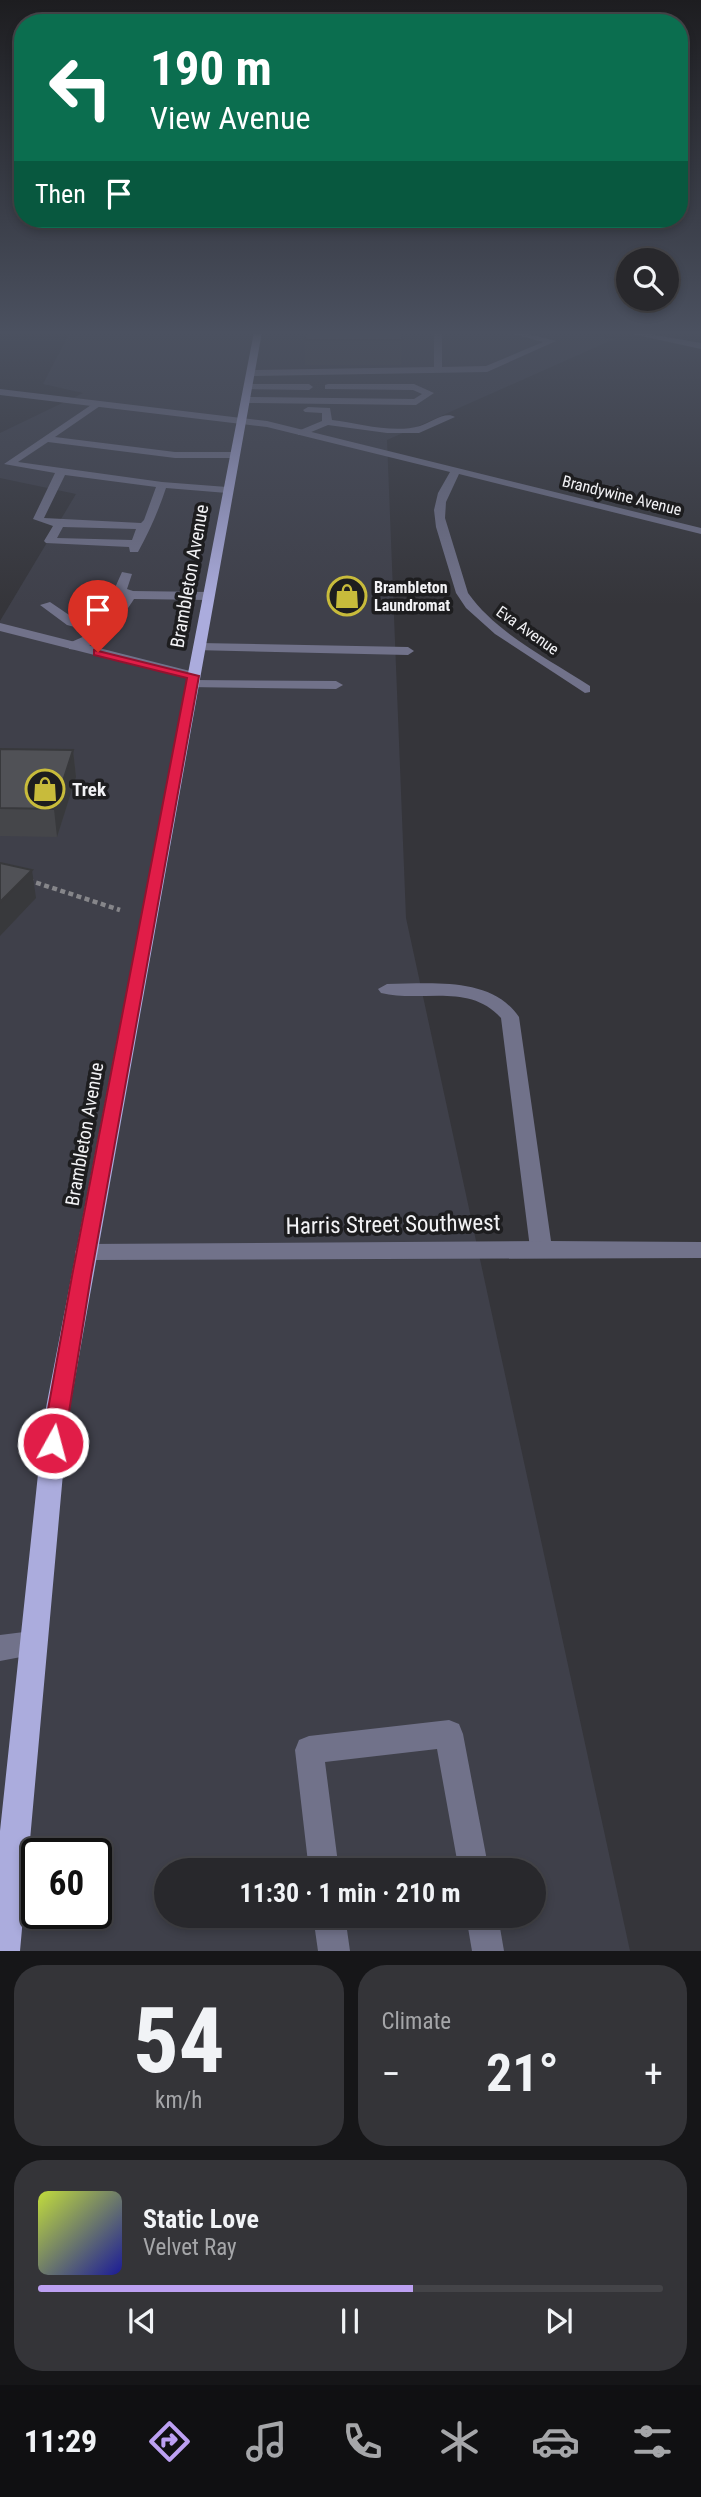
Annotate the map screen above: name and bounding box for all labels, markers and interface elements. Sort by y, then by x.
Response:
text: 190 m [150,40,272,97]
icon: left [35,42,126,133]
text: View Avenue [150,99,311,137]
icon: arrive [100,175,138,213]
text: Then [35,179,86,209]
map controls [616,248,679,311]
button: search [616,248,679,311]
street label: Brandywine Avenue [560,471,684,520]
street label: Brambleton Avenue [166,503,213,650]
shop icon: Brambleton Laundromat [326,575,368,617]
place label: Brambleton Laundromat [374,578,450,615]
pin [68,580,128,652]
icon: arrive [79,591,117,629]
street label: Eva Avenue [493,602,563,659]
shop icon: Trek [24,768,66,810]
place label: Trek [72,778,107,801]
street label: Brambleton Avenue [61,1061,108,1208]
street label: Harris Street Southwest [285,1209,501,1240]
position arrow [16,1406,90,1480]
speed limit sign: 60 [21,1838,112,1929]
text: 11:30 · 1 min · 210 m [240,1878,460,1908]
text: 54 [133,1988,225,2094]
text: Climate [382,2008,451,2035]
text: 21° [486,2043,559,2104]
text: − [382,2052,401,2096]
text: + [644,2052,663,2096]
text: km/h [155,2087,202,2114]
text: Static Love [143,2204,259,2234]
text: Velvet Ray [143,2234,237,2261]
icon: previous [123,2302,161,2340]
icon: pause [331,2302,369,2340]
icon: next [540,2302,578,2340]
icon: directions [145,2417,194,2466]
icon: music [242,2417,291,2466]
icon: phone [338,2417,387,2466]
icon: climate [435,2417,484,2466]
icon: car [531,2417,580,2466]
icon: filters [628,2417,677,2466]
text: 11:29 [24,2422,97,2460]

